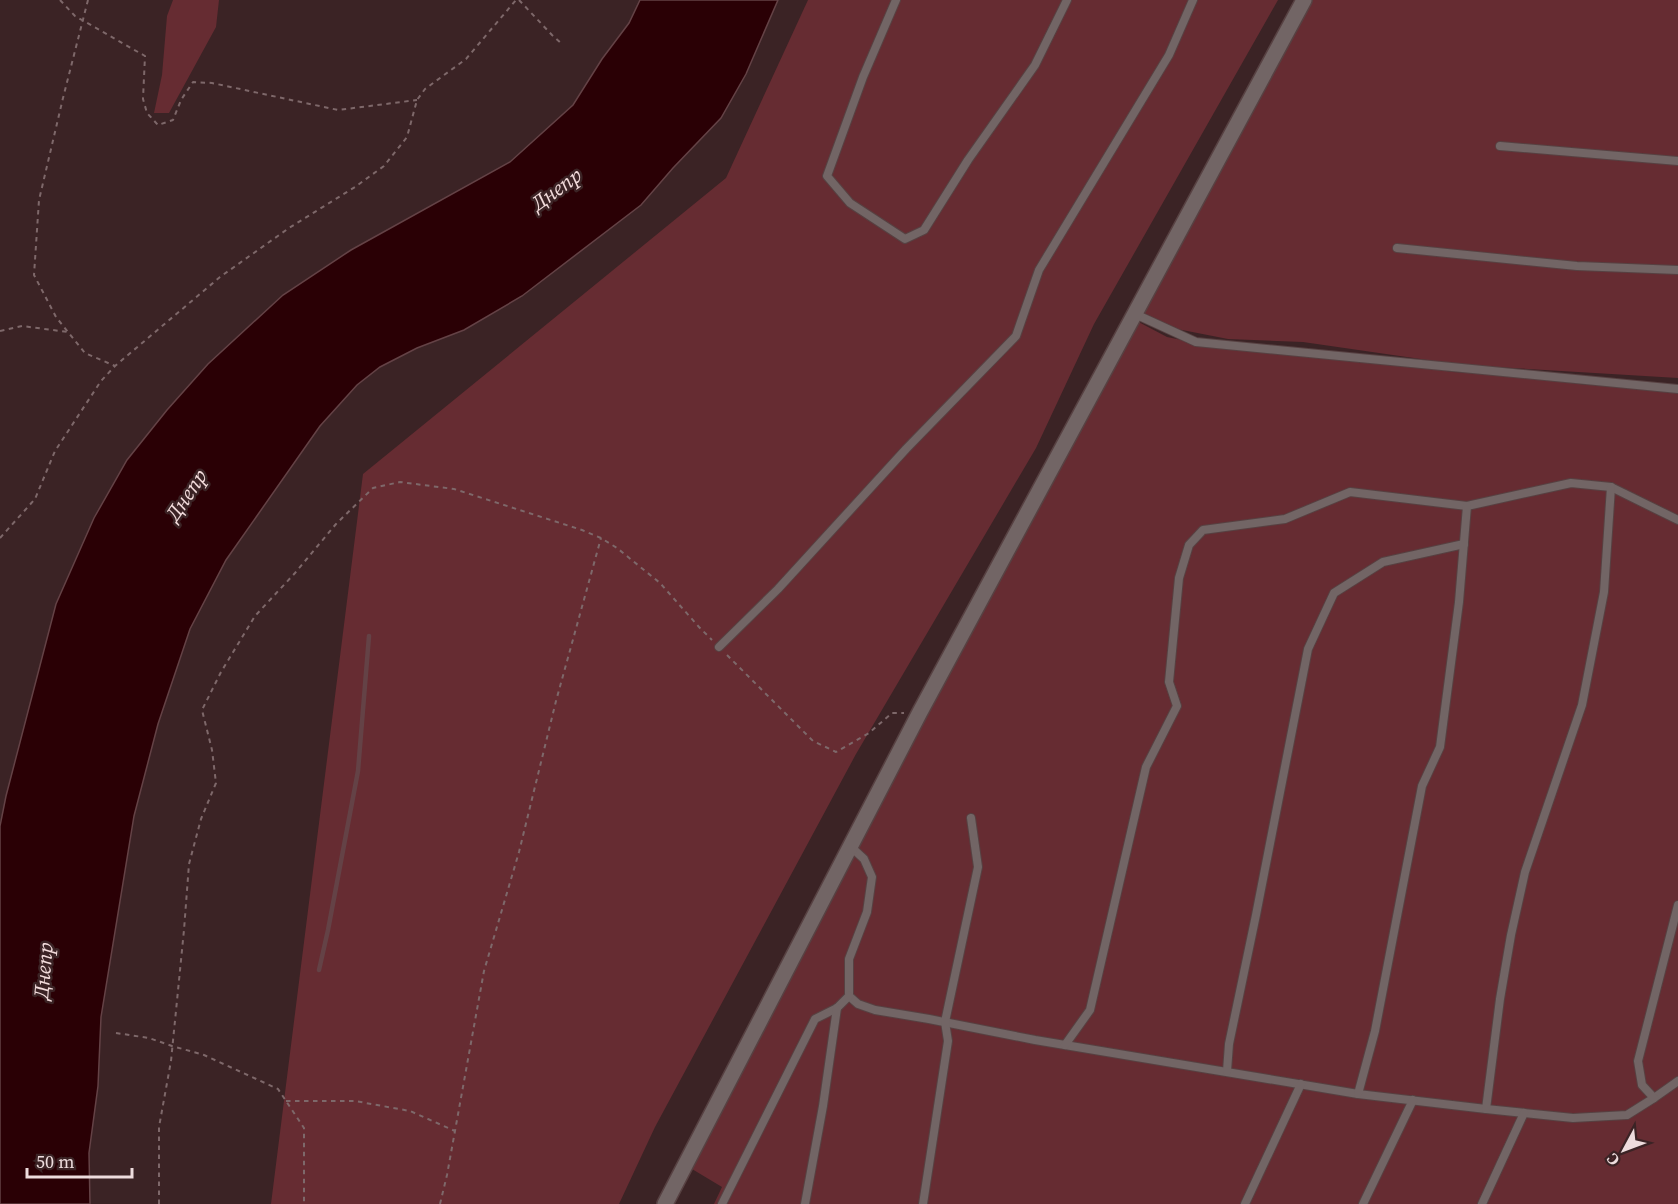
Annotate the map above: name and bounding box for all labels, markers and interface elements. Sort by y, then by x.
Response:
water label: Днепр [523,160,588,219]
water label: Днепр [157,463,214,528]
water label: Днепр [26,941,60,1003]
north arrow [1594,1120,1654,1180]
scale bar [27,1141,132,1179]
text: 50 m [36,1149,74,1174]
text: С [1601,1149,1624,1171]

